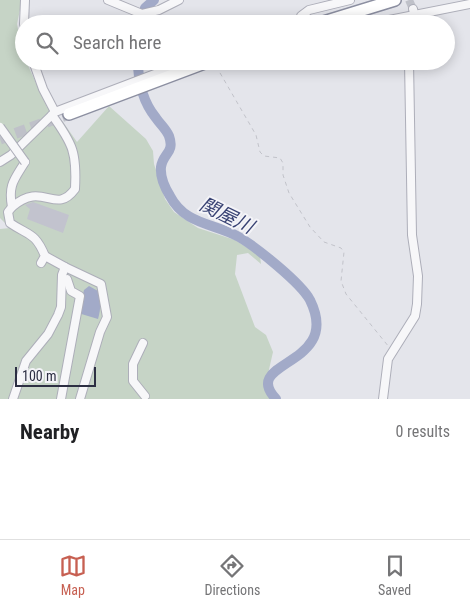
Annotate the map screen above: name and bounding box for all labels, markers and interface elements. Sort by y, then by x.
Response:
search box [15,15,455,70]
icon: search [33,29,61,57]
text: Search here [73,31,161,54]
water label: 関屋川 [196,193,259,239]
scale bar [15,364,96,387]
text: 100 m [22,368,57,384]
text: Nearby [20,420,79,444]
text: 0 results [395,422,450,441]
tab: Map [59,552,87,598]
tab: Directions [204,552,260,598]
tab: Saved [378,552,411,598]

